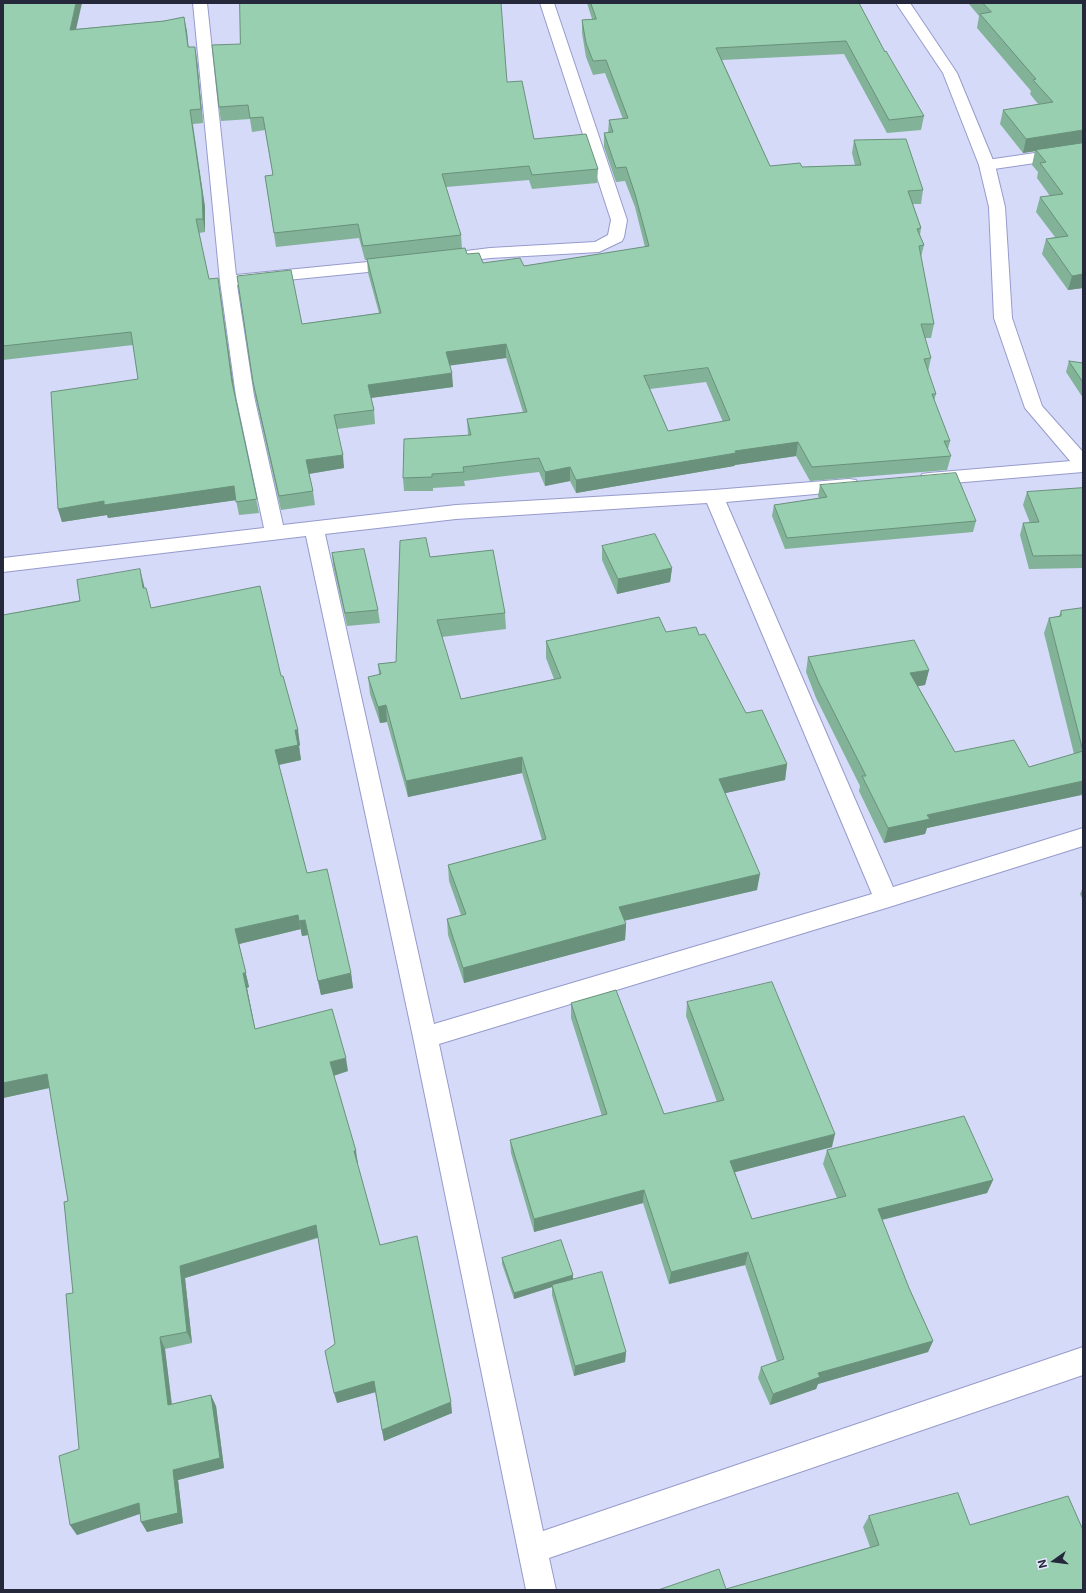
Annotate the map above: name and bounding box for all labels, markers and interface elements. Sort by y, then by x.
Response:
north arrow [1034,1541,1074,1581]
text: N [1035,1558,1050,1570]

